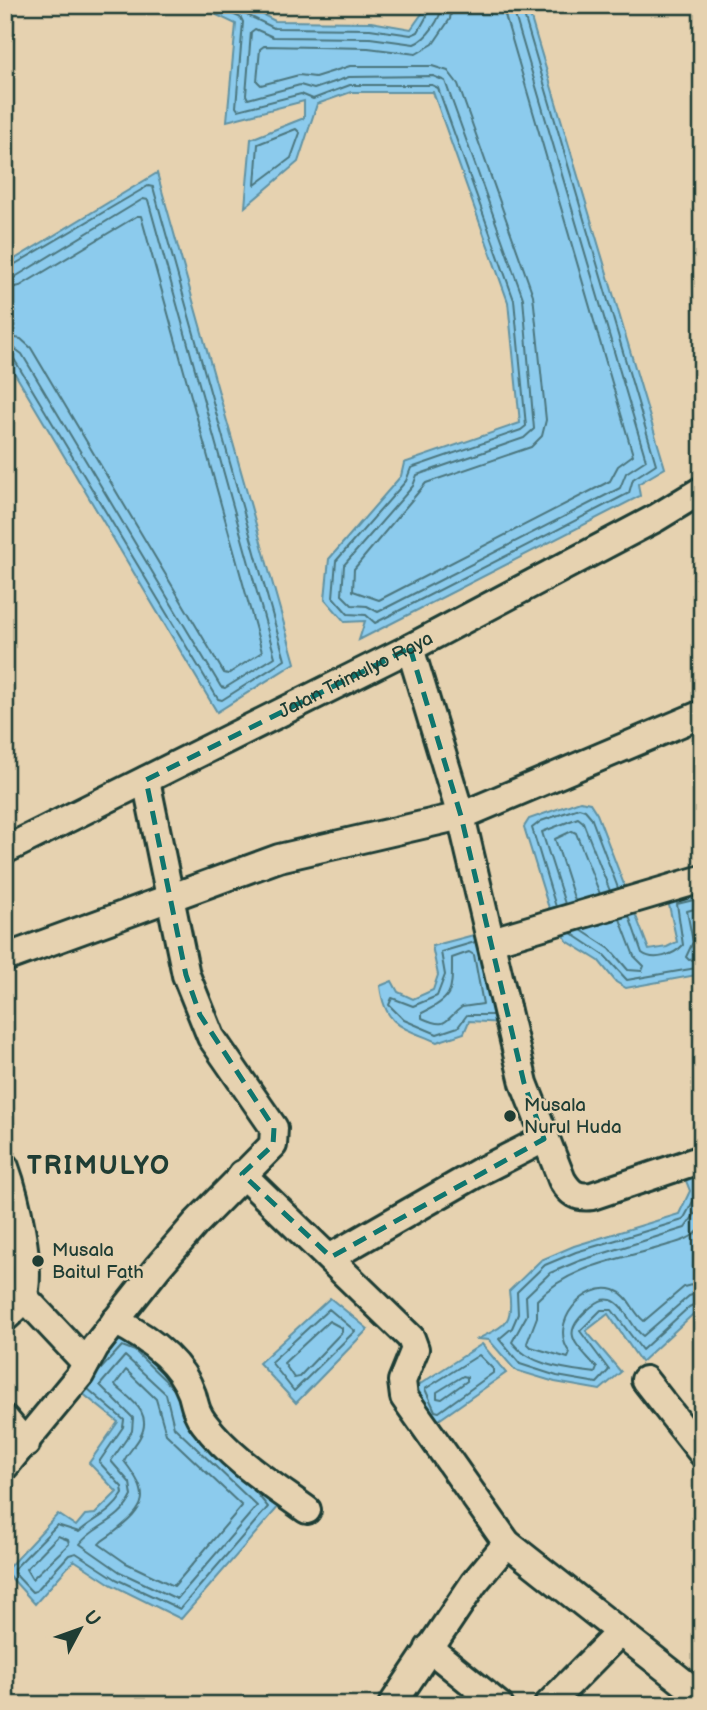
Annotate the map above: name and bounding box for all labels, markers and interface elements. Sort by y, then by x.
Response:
street label: Jalan Trimulyo Raya [275,626,437,723]
place label: Musala Nurul Huda [524,1094,622,1139]
marker: Musala Nurul Huda [502,1108,518,1124]
district label: TRIMULYO [27,1151,171,1182]
place label: Musala Baitul Fath [52,1239,144,1284]
marker: Musala Baitul Fath [30,1253,46,1269]
north arrow [46,1594,116,1664]
text: U [79,1606,105,1631]

